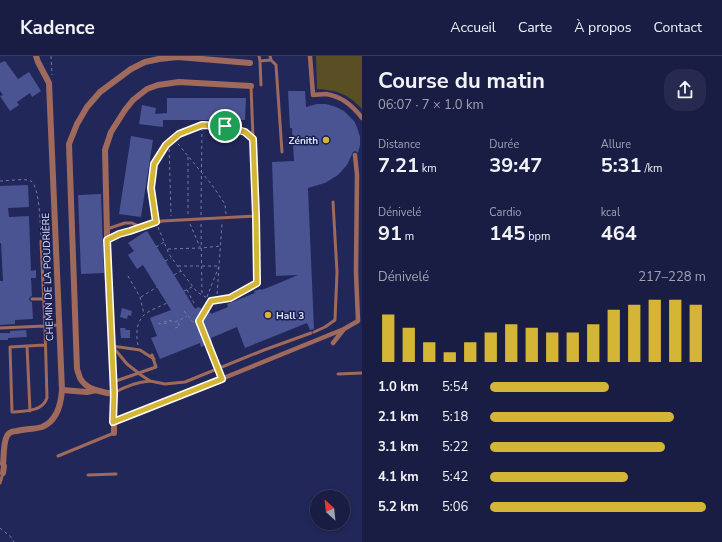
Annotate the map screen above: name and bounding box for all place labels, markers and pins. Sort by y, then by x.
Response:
pin [208,109,242,143]
place label: Zénith [289,134,318,148]
marker: Zénith [321,135,331,145]
place label: Hall 3 [276,309,304,323]
marker: Hall 3 [263,310,273,320]

